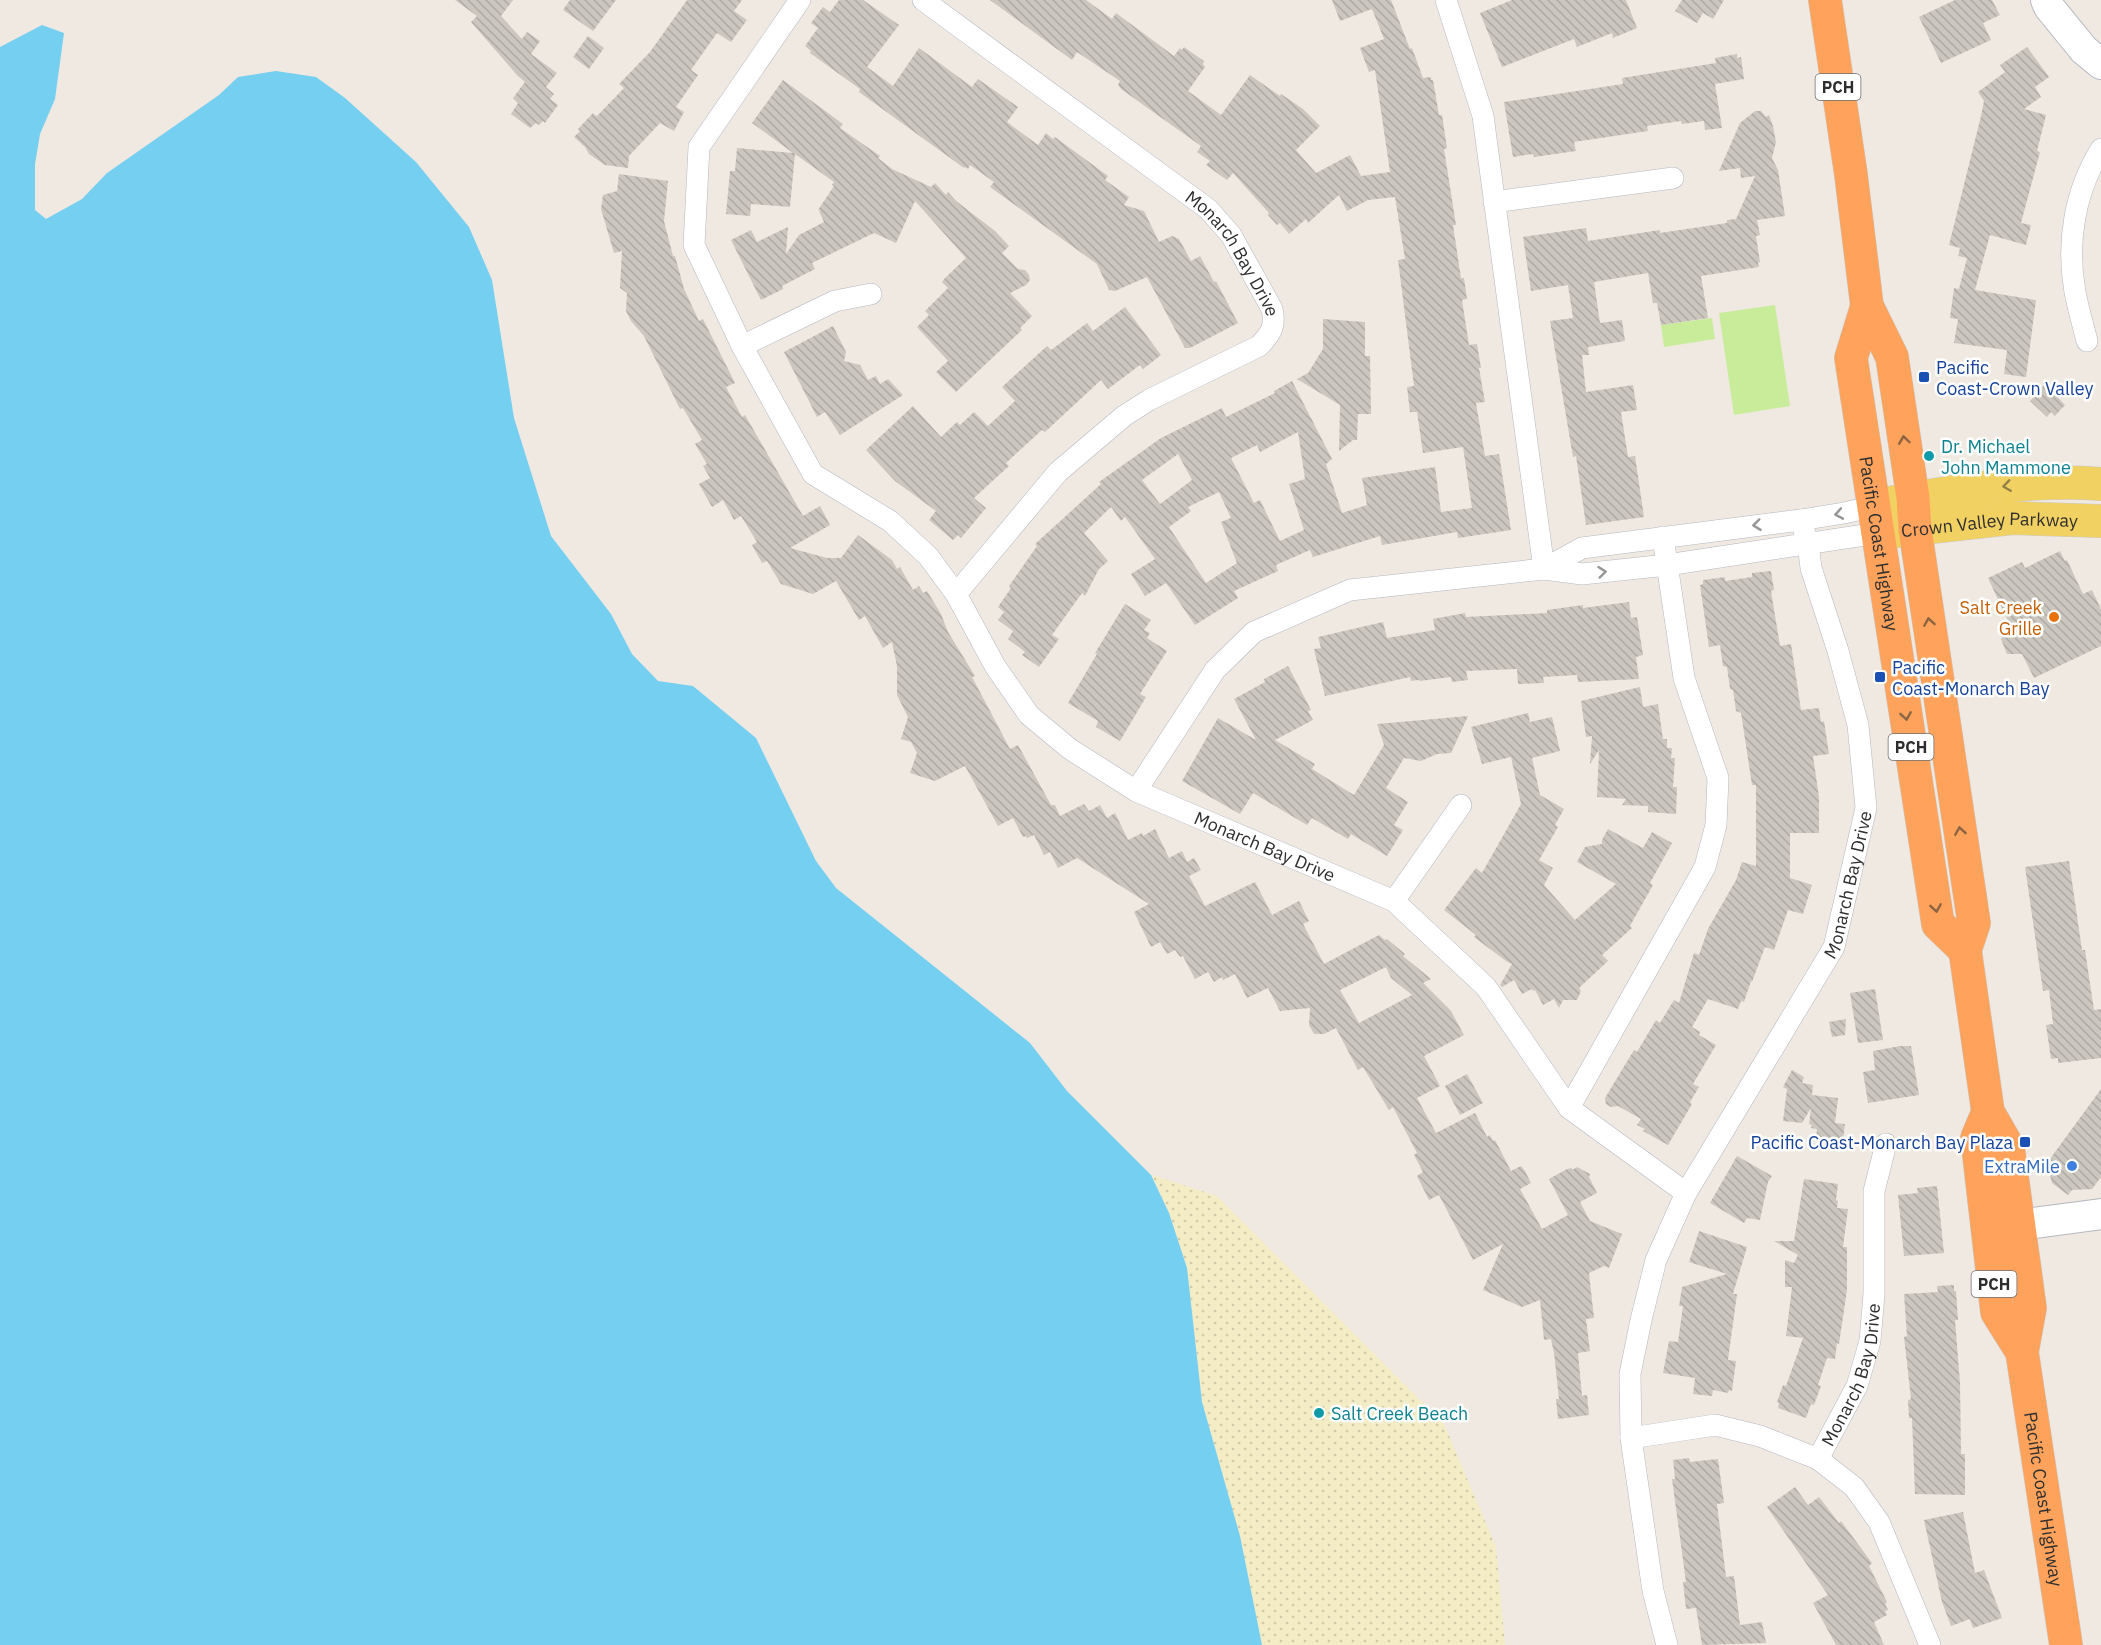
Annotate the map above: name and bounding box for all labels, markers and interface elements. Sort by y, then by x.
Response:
road number: PCH [1816,74,1860,100]
street label: Monarch Bay Drive [1181,185,1285,318]
place label: Pacific Coast-Crown Valley [1936,356,2093,400]
marker: Pacific Coast-Crown Valley [1917,370,1931,384]
place label: Dr. Michael John Mammone [1941,435,2071,479]
one-way arrow [1898,436,1911,446]
marker: Dr. Michael John Mammone [1922,449,1936,463]
street label: Pacific Coast Highway [1855,454,1904,632]
one-way arrow [2003,479,2012,492]
street label: Crown Valley Parkway [1900,506,2078,542]
one-way arrow [1834,507,1844,520]
one-way arrow [1752,518,1761,530]
one-way arrow [1598,566,1607,579]
place label: Salt Creek Grille [1960,596,2043,640]
marker: Salt Creek Grille [2047,610,2061,624]
one-way arrow [1923,617,1935,626]
place label: Pacific Coast-Monarch Bay [1892,656,2049,700]
marker: Pacific Coast-Monarch Bay [1873,670,1887,684]
one-way arrow [1900,711,1912,720]
road number: PCH [1888,734,1934,760]
street label: Monarch Bay Drive [1191,806,1339,886]
street label: Monarch Bay Drive [1818,808,1877,963]
one-way arrow [1955,827,1967,836]
one-way arrow [1929,904,1941,913]
place label: Pacific Coast-Monarch Bay Plaza [1750,1131,2013,1154]
marker: Pacific Coast-Monarch Bay Plaza [2018,1135,2032,1149]
place label: ExtraMile [1984,1155,2060,1178]
marker: ExtraMile [2065,1159,2079,1173]
road number: PCH [1972,1271,2016,1297]
street label: Monarch Bay Drive [1816,1302,1885,1450]
place label: Salt Creek Beach [1331,1402,1468,1425]
marker: Salt Creek Beach [1312,1406,1326,1420]
street label: Pacific Coast Highway [2020,1410,2069,1588]

